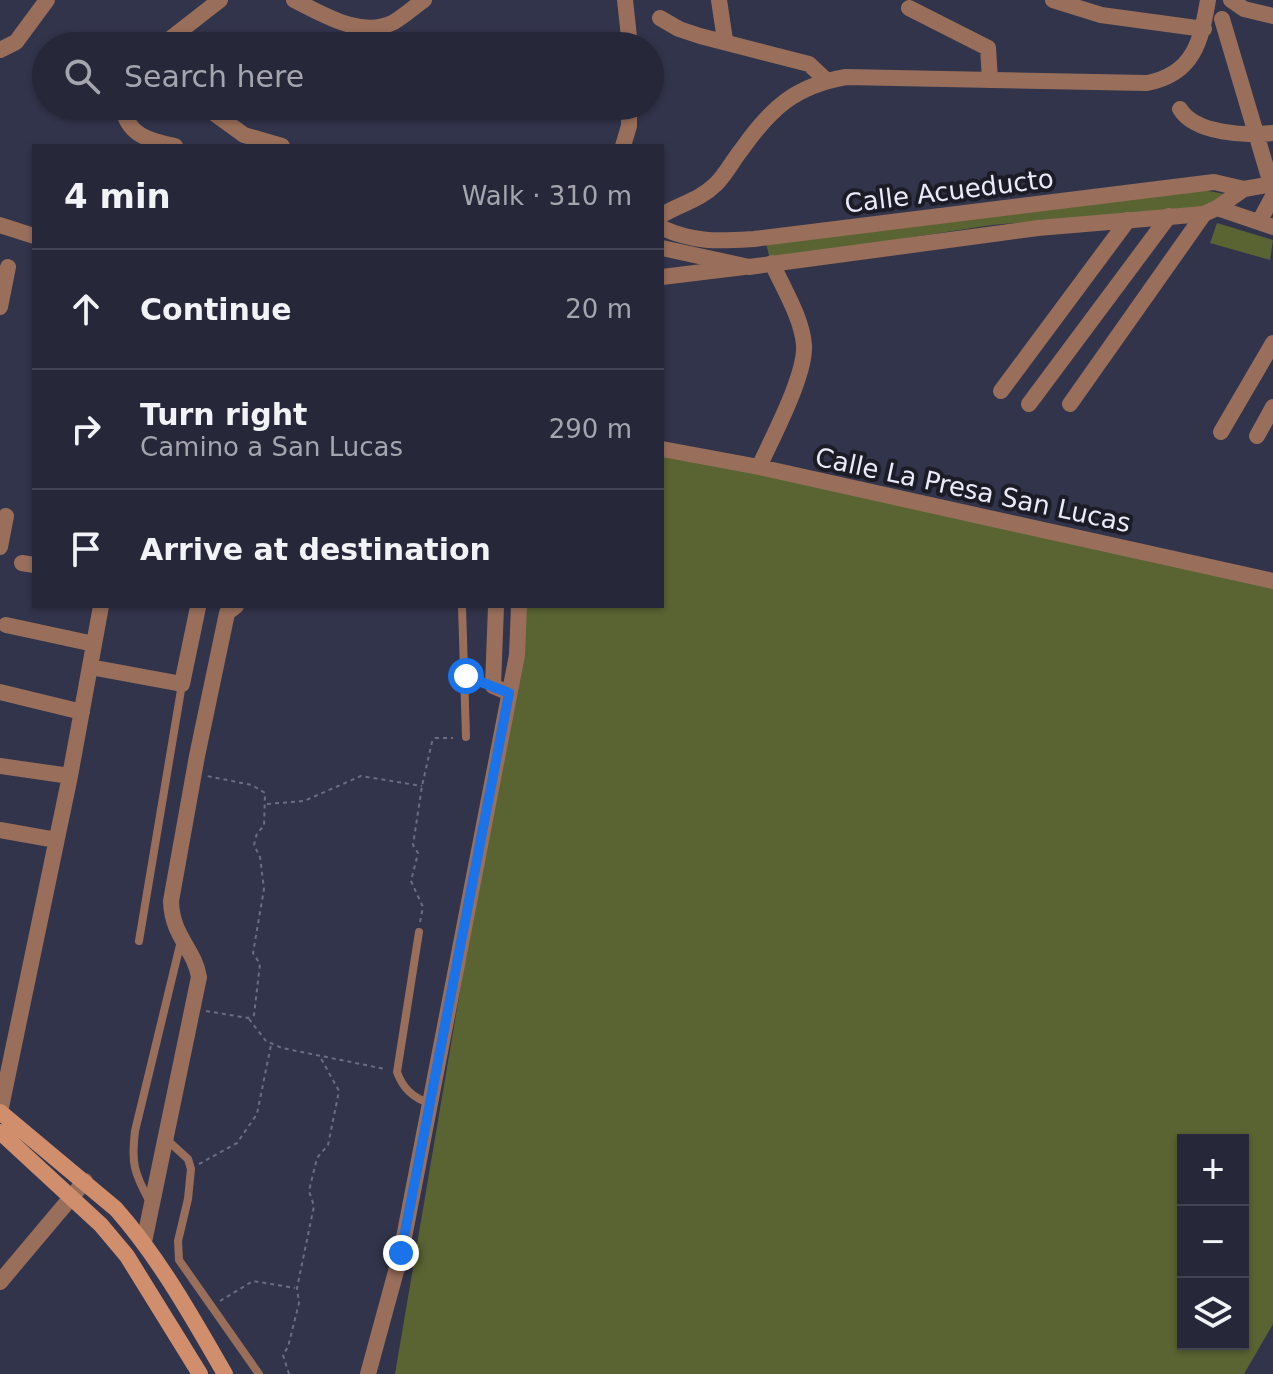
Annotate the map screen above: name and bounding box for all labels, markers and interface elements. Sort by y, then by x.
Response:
search box [32,32,664,120]
icon: search [60,54,104,98]
text: Search here [124,59,304,94]
street label: Calle Acueducto [843,163,1055,219]
text: 4 min [64,176,171,216]
text: Walk · 310 m [462,181,632,211]
icon: ahead [64,287,108,331]
text: Continue [140,292,292,327]
text: 20 m [565,294,632,324]
text: Turn right [140,397,307,432]
icon: right [64,407,108,451]
text: 290 m [549,414,632,444]
text: Camino a San Lucas [140,432,403,462]
street label: Calle La Presa San Lucas [812,442,1134,538]
icon: arrive [64,527,108,571]
text: Arrive at destination [140,532,491,567]
route start [448,658,484,694]
map controls [1177,1134,1249,1350]
button: + [1177,1134,1249,1206]
button: − [1177,1206,1249,1278]
route end [383,1235,419,1271]
button: layers [1177,1278,1249,1350]

